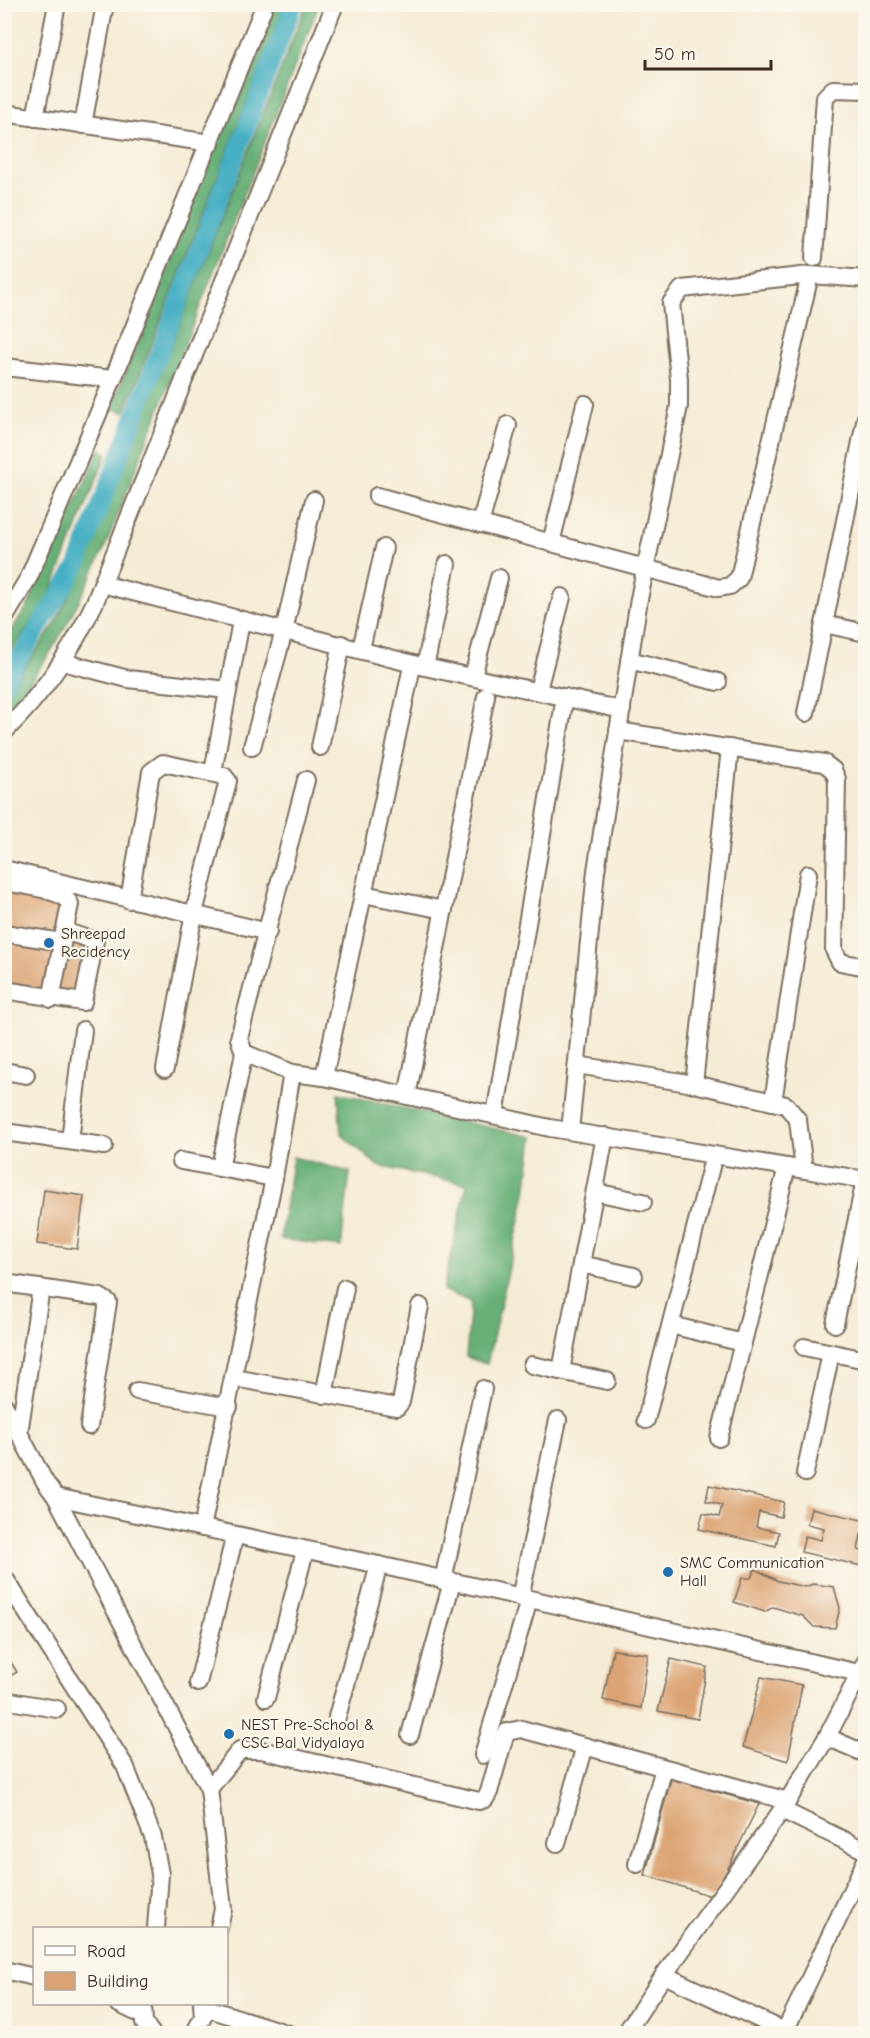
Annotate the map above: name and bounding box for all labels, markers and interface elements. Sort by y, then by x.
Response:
scale bar [645,33,771,71]
text: 50 m [654,44,696,65]
place label: Shreepad Recidency [61,925,131,961]
marker: Shreepad Recidency [42,936,56,950]
place label: SMC Communication Hall [680,1554,824,1590]
marker: SMC Communication Hall [661,1565,675,1579]
place label: NEST Pre-School & CSC Bal Vidyalaya [241,1716,374,1752]
marker: NEST Pre-School & CSC Bal Vidyalaya [222,1727,236,1741]
legend [33,1927,228,2005]
text: Road [87,1941,126,1962]
text: Building [87,1971,149,1992]

